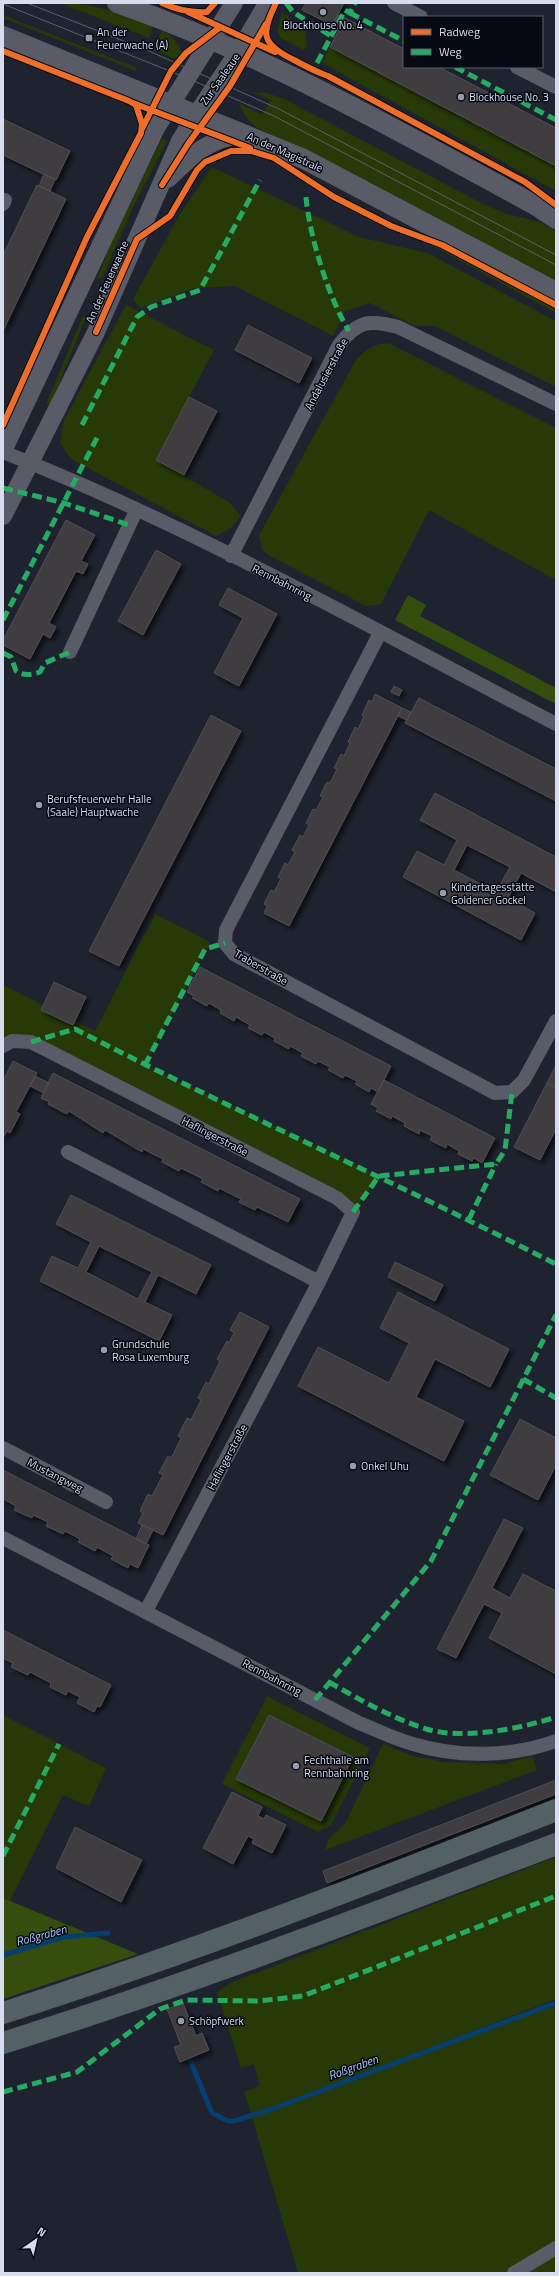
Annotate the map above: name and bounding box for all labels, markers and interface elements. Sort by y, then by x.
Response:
marker: Blockhouse No. 4 [318,7,328,17]
legend [403,16,543,68]
place label: Blockhouse No. 4 [283,17,363,33]
text: Radweg [439,22,480,41]
place label: An der Feuerwache (A) [97,24,168,53]
marker: An der Feuerwache (A) [84,33,94,43]
text: Weg [439,42,462,61]
street label: Zur Saaleaue [196,50,244,108]
place label: Blockhouse No. 3 [469,89,549,105]
marker: Blockhouse No. 3 [456,92,466,102]
street label: An der Magistrale [244,128,326,176]
street label: An der Feuerwache [82,238,133,326]
street label: Andalusierstraße [300,335,352,413]
street label: Rennbahnring [249,560,315,604]
place label: Berufsfeuerwehr Halle (Saale) Hauptwache [47,791,152,820]
marker: Berufsfeuerwehr Halle (Saale) Hauptwache [34,800,44,810]
place label: Kindertagesstätte Goldener Gockel [451,879,535,908]
marker: Kindertagesstätte Goldener Gockel [438,888,448,898]
street label: Traberstraße [231,945,291,989]
street label: Haflingerstraße [179,1112,251,1160]
place label: Grundschule Rosa Luxemburg [112,1336,190,1365]
marker: Grundschule Rosa Luxemburg [99,1345,109,1355]
street label: Haflingerstraße [203,1421,251,1493]
street label: Mustangweg [24,1454,86,1496]
place label: Onkel Uhu [361,1458,409,1474]
marker: Onkel Uhu [348,1461,358,1471]
street label: Rennbahnring [240,1655,305,1699]
place label: Fechthalle am Rennbahnring [304,1752,369,1781]
marker: Fechthalle am Rennbahnring [291,1761,301,1771]
water label: Roßgraben [14,1919,69,1951]
place label: Schöpfwerk [189,2013,245,2029]
marker: Schöpfwerk [176,2016,186,2026]
water label: Roßgraben [325,2049,382,2085]
north arrow [16,2220,56,2260]
text: N [34,2223,49,2240]

